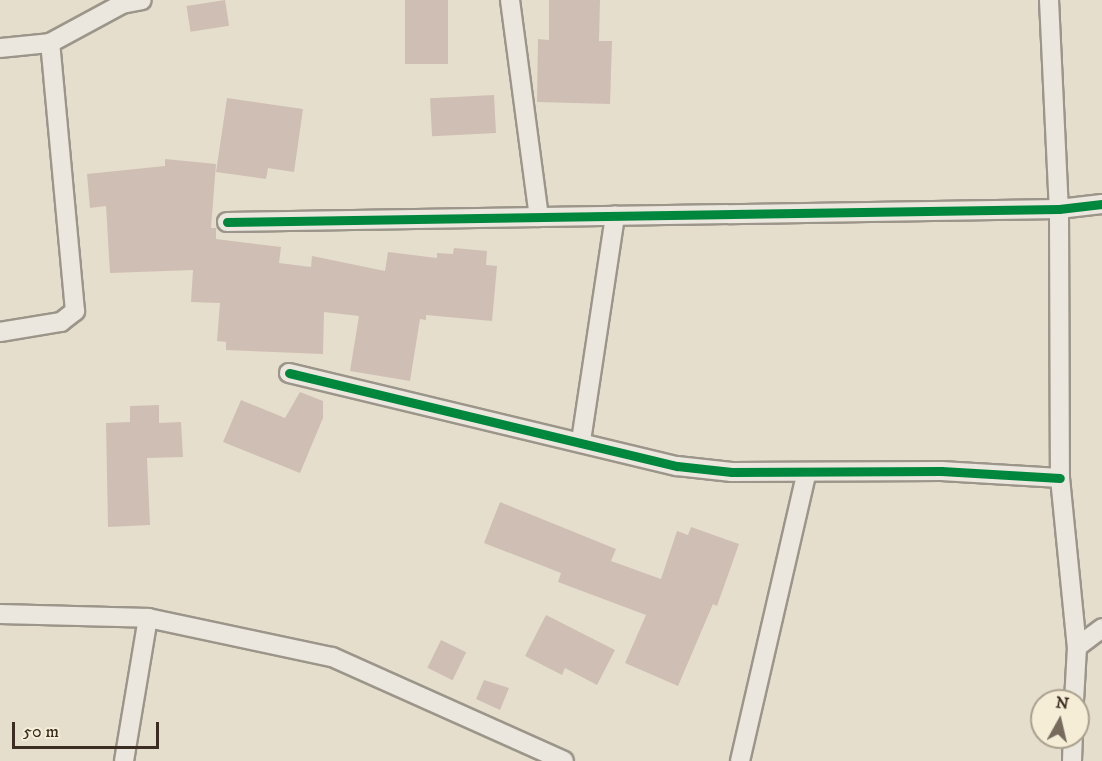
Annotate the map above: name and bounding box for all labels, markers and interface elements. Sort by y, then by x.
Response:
north arrow [1030,689,1090,749]
text: N [1054,692,1070,714]
scale bar [15,710,162,748]
text: 50 m [23,721,59,743]

